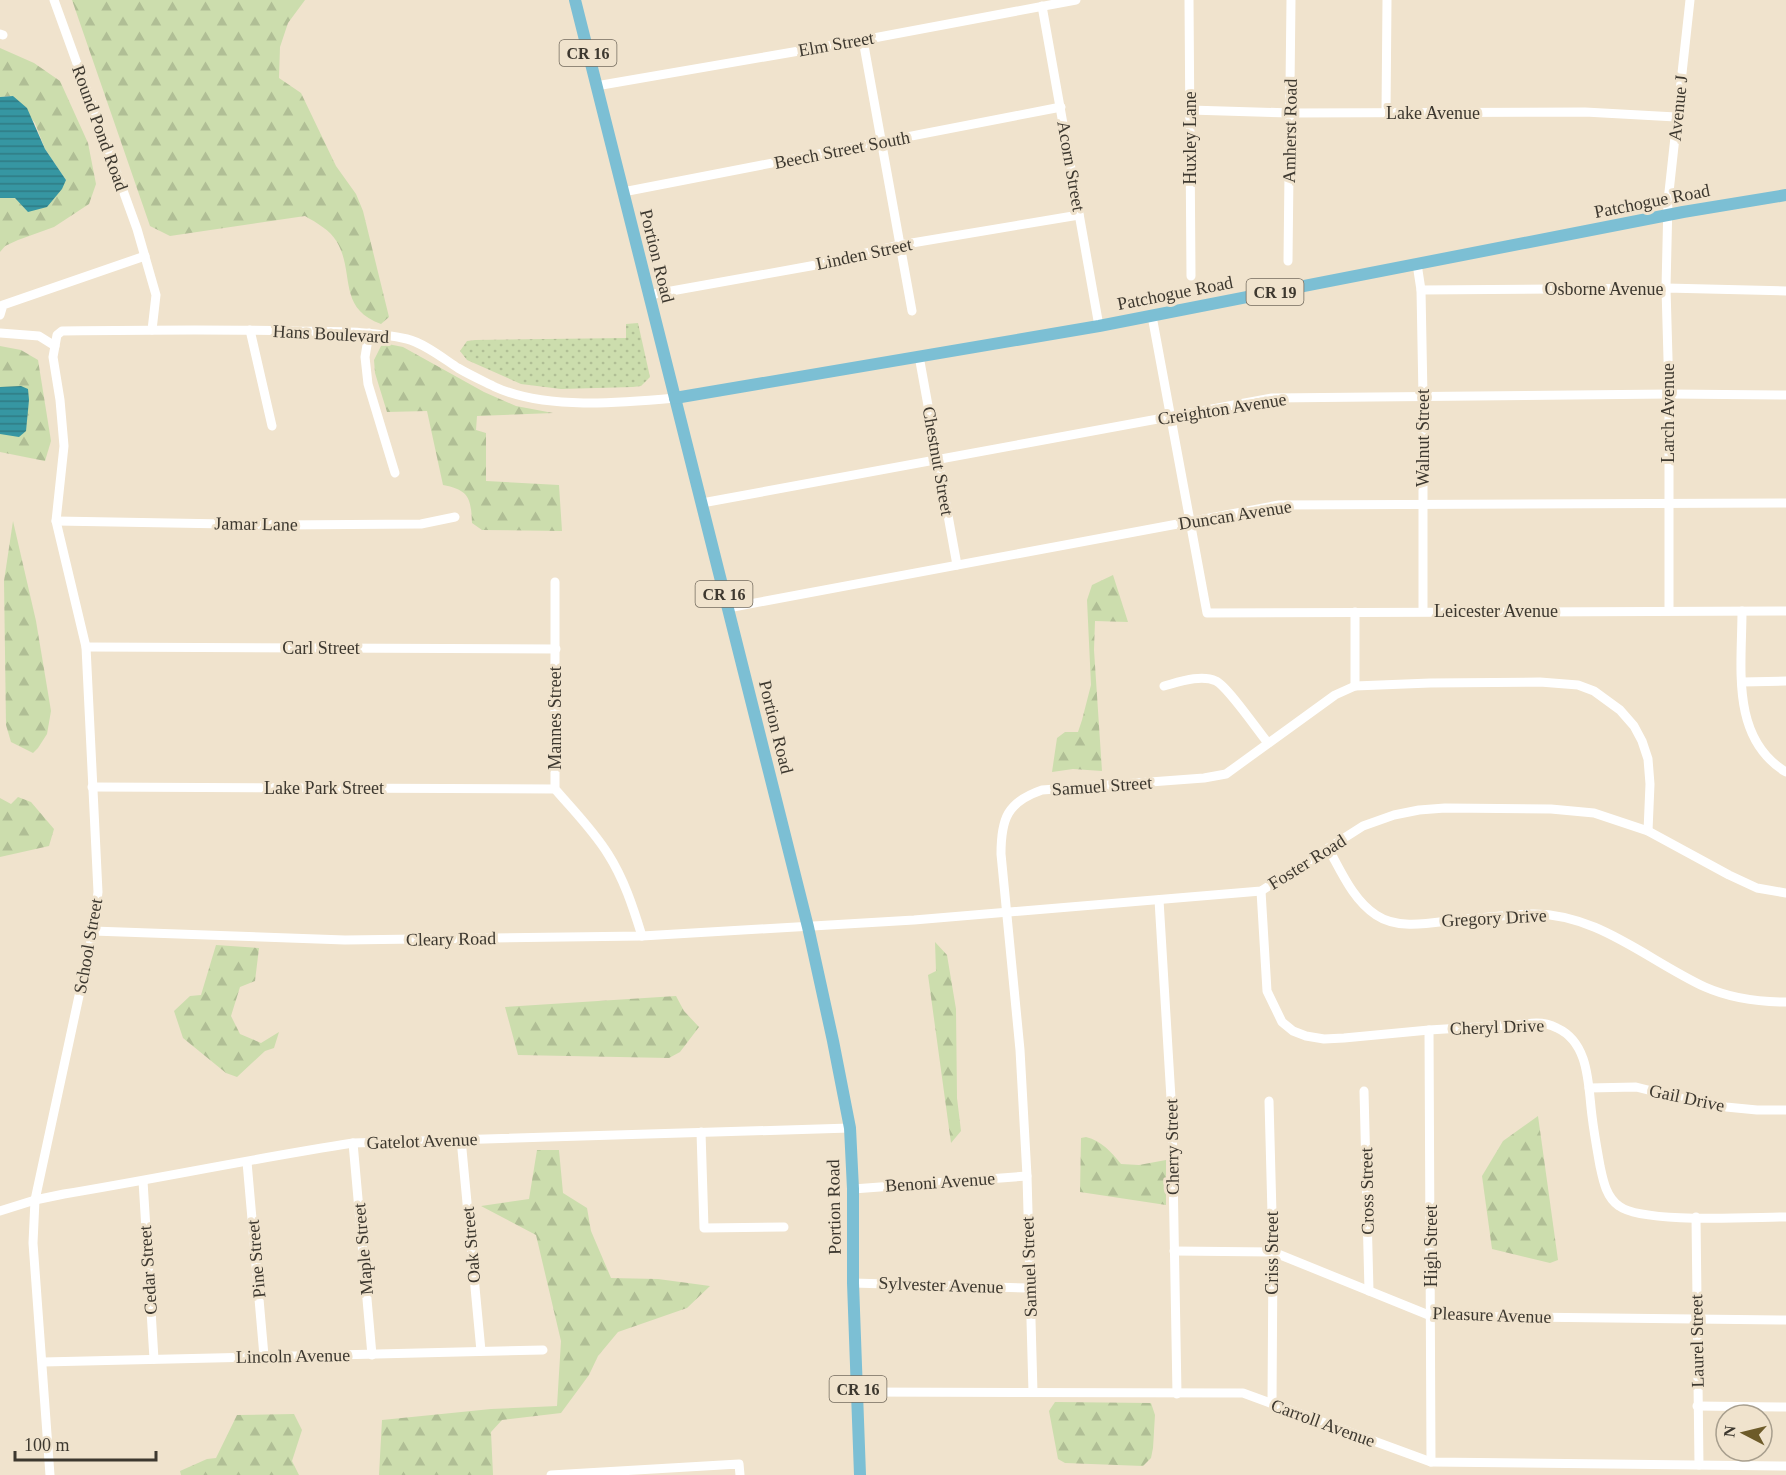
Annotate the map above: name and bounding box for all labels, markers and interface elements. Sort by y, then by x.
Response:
street label: Elm Street [797,28,875,60]
road number: CR 16 [560,40,616,66]
street label: Round Pond Road [68,63,132,193]
street label: Avenue J [1665,74,1691,142]
street label: Amherst Road [1279,79,1301,183]
street label: Huxley Lane [1180,91,1200,185]
street label: Lake Avenue [1386,103,1480,123]
street label: Acorn Street [1053,119,1089,213]
street label: Beech Street South [772,127,912,173]
street label: Patchogue Road [1592,180,1712,222]
street label: Portion Road [636,207,678,305]
street label: Linden Street [814,234,914,274]
street label: Patchogue Road [1115,272,1235,314]
road number: CR 19 [1246,279,1304,305]
street label: Osborne Avenue [1544,279,1664,299]
street label: Hans Boulevard [272,321,390,347]
street label: Larch Avenue [1658,363,1678,463]
street label: Creighton Avenue [1156,389,1288,429]
street label: Walnut Street [1413,389,1433,487]
street label: Chestnut Street [919,405,957,517]
street label: Duncan Avenue [1177,496,1293,534]
street label: Jamar Lane [214,513,298,535]
road number: CR 16 [696,581,752,607]
street label: Leicester Avenue [1434,601,1558,621]
street label: Carl Street [282,638,360,658]
street label: Mannes Street [545,666,565,770]
street label: Portion Road [755,678,797,776]
street label: Samuel Street [1051,773,1153,799]
street label: Lake Park Street [264,778,384,798]
street label: Foster Road [1265,830,1349,894]
street label: School Street [70,897,106,995]
street label: Gregory Drive [1441,905,1547,931]
street label: Cleary Road [406,928,496,950]
street label: Cheryl Drive [1449,1015,1545,1039]
street label: Gail Drive [1648,1080,1726,1116]
street label: Cherry Street [1161,1099,1183,1195]
street label: Gatelot Avenue [366,1129,478,1153]
street label: Cross Street [1356,1147,1378,1235]
street label: Portion Road [823,1159,845,1255]
street label: Benoni Avenue [884,1168,996,1196]
street label: Maple Street [349,1202,377,1296]
street label: High Street [1421,1205,1441,1287]
street label: Oak Street [458,1206,484,1284]
street label: Criss Street [1262,1211,1282,1295]
street label: Samuel Street [1017,1216,1041,1318]
street label: Pine Street [243,1219,269,1299]
street label: Cedar Street [135,1225,161,1315]
street label: Sylvester Avenue [878,1273,1004,1297]
street label: Laurel Street [1686,1294,1708,1388]
street label: Pleasure Avenue [1432,1303,1552,1327]
street label: Lincoln Avenue [236,1345,350,1367]
road number: CR 16 [830,1376,886,1402]
street label: Carroll Avenue [1268,1395,1378,1451]
north arrow [1714,1403,1774,1463]
scale bar [15,1424,156,1462]
text: N [1720,1424,1739,1438]
text: 100 m [24,1435,70,1455]

